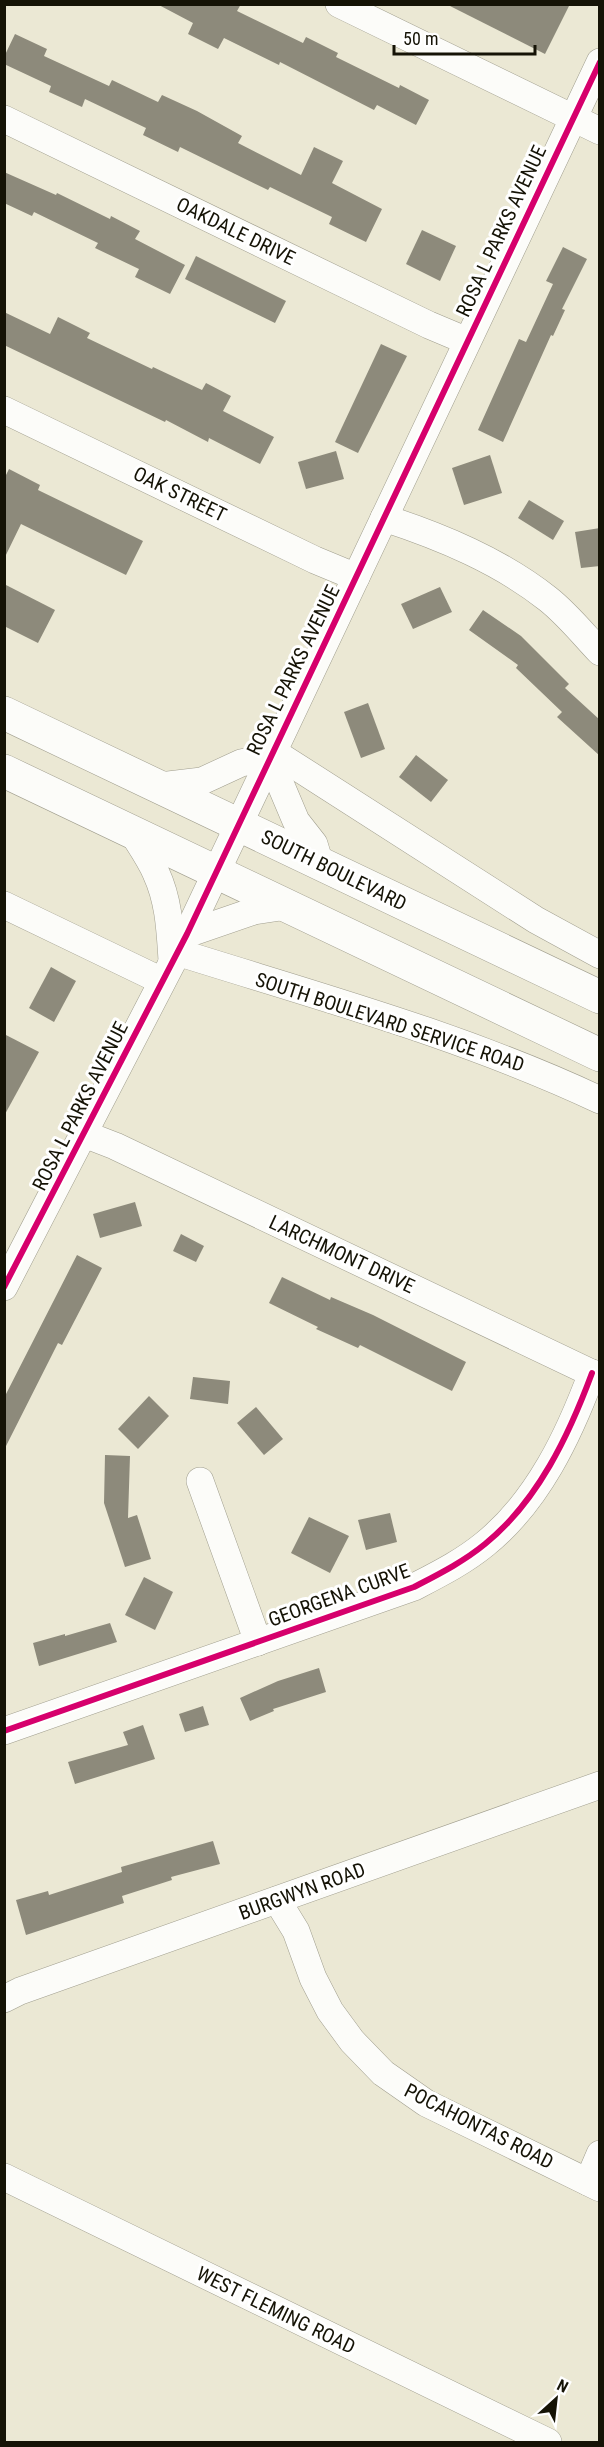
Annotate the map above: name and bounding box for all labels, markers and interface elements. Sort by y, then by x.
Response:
scale bar [394,18,535,56]
text: 50 m [403,28,438,49]
street label: ROSA L PARKS AVENUE [451,141,551,321]
street label: OAKDALE DRIVE [173,192,299,270]
street label: OAK STREET [129,461,231,527]
street label: ROSA L PARKS AVENUE [241,581,345,759]
street label: SOUTH BOULEVARD [257,824,411,916]
street label: SOUTH BOULEVARD SERVICE ROAD [252,967,528,1077]
street label: ROSA L PARKS AVENUE [27,1017,133,1194]
street label: LARCHMONT DRIVE [266,1210,419,1298]
street label: GEORGENA CURVE [265,1558,413,1632]
street label: BURGWYN ROAD [236,1857,368,1925]
street label: POCAHONTAS ROAD [400,2078,558,2174]
street label: WEST FLEMING ROAD [193,2261,359,2359]
north arrow [526,2369,586,2429]
text: N [554,2375,571,2397]

